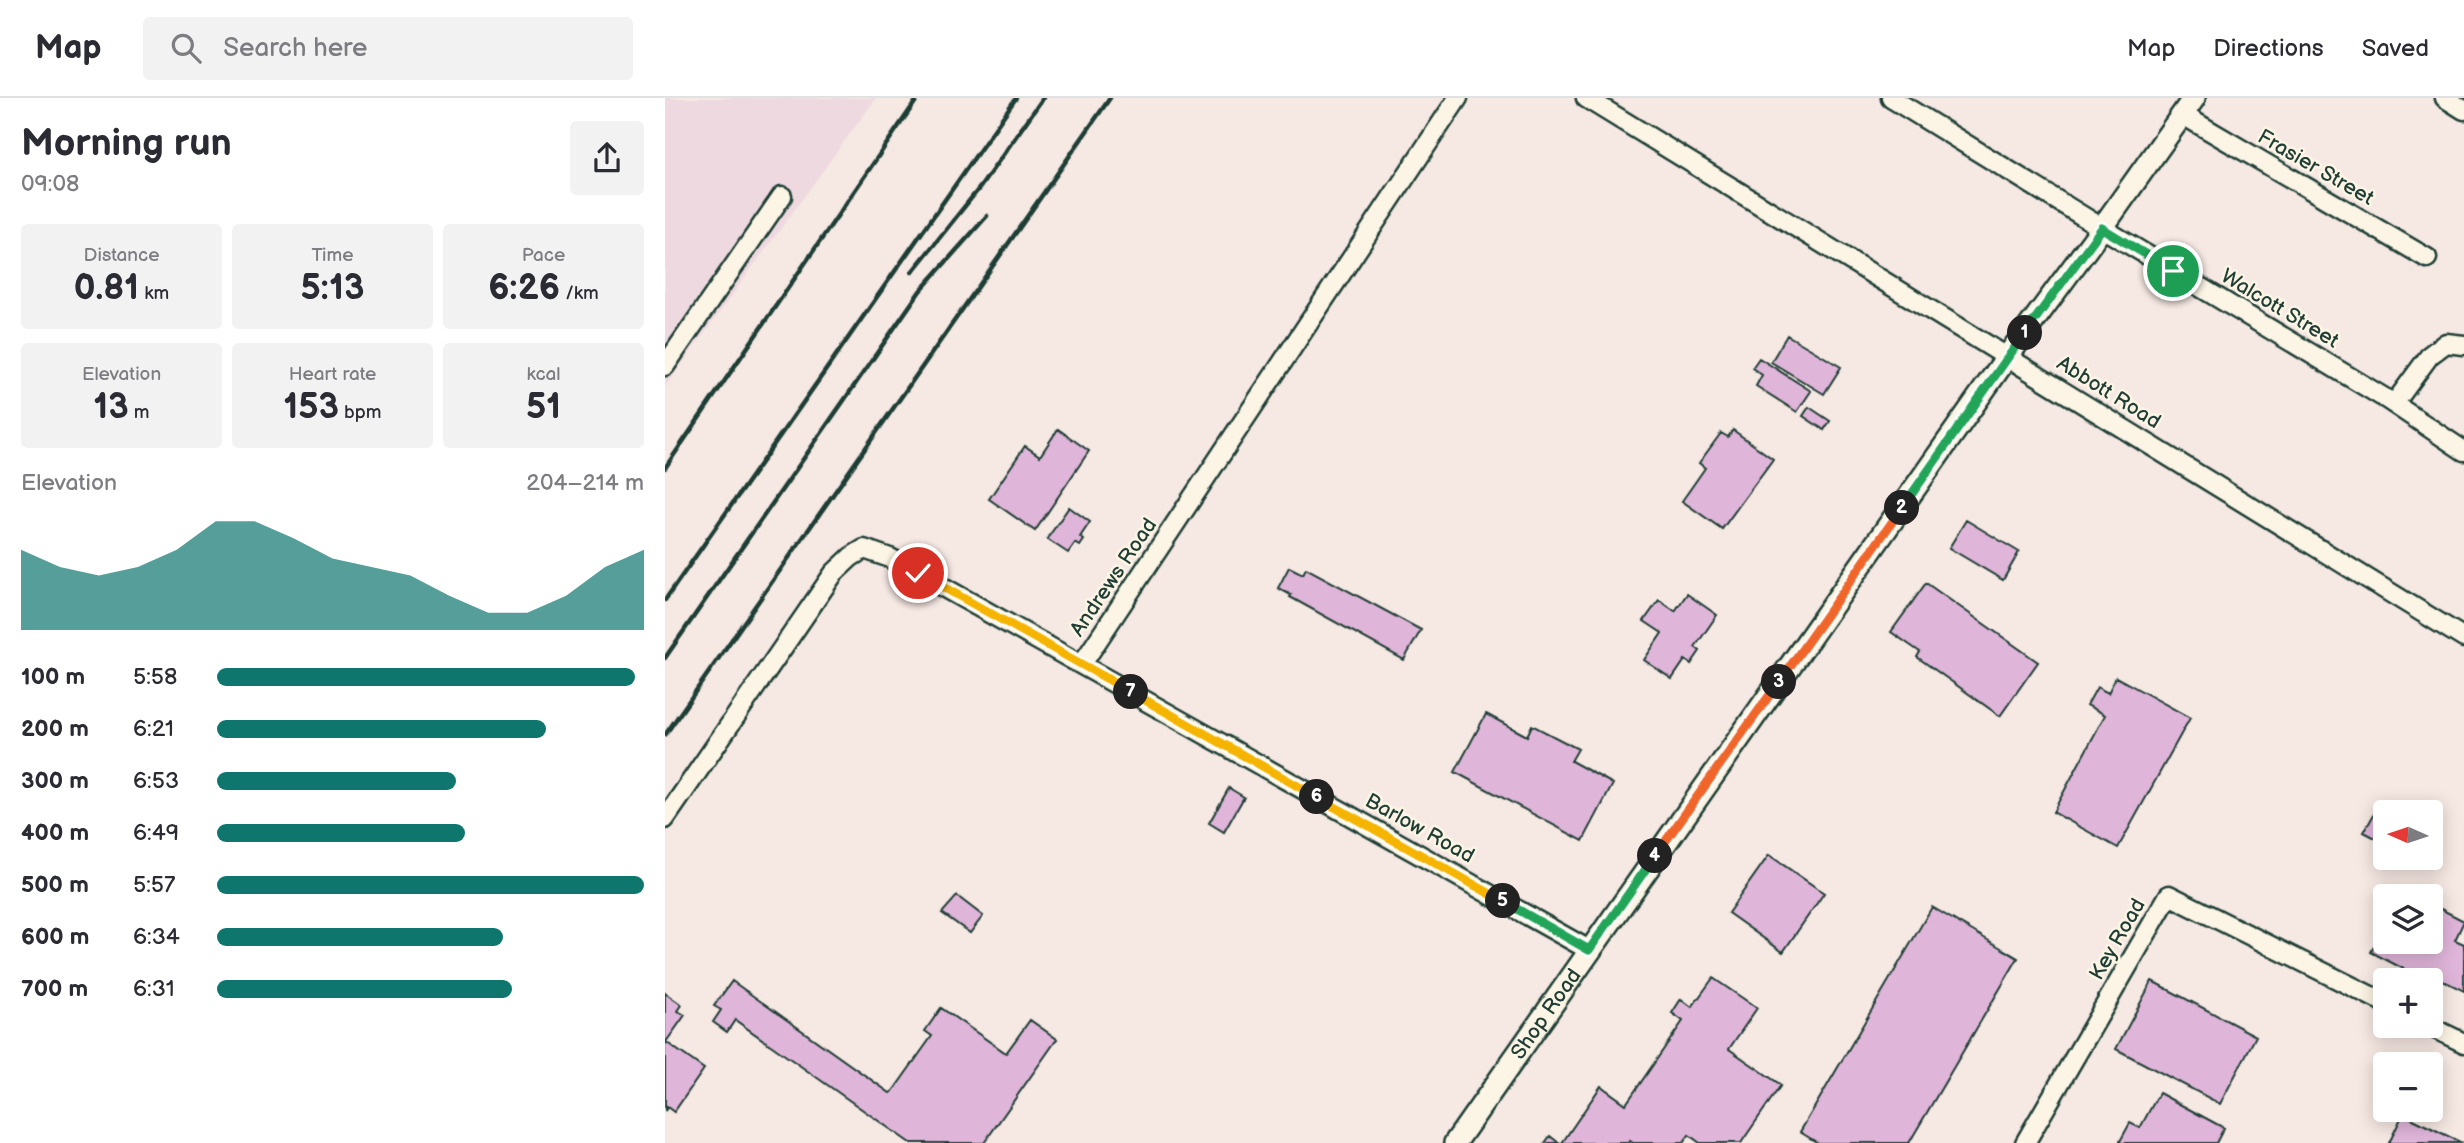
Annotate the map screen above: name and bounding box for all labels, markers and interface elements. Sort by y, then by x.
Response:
search box [143,17,633,80]
text: Map [35,28,101,68]
icon: search [167,29,205,67]
text: Search here [223,33,367,64]
text: Map [2127,34,2175,63]
text: Directions [2213,34,2324,63]
text: Saved [2362,34,2429,63]
text: Morning run [21,121,232,166]
button: share [570,121,644,195]
street label: Frasier Street [2253,124,2379,211]
text: 09:08 [21,170,79,198]
pin [2143,241,2203,301]
text: Distance [84,244,159,267]
text: Time [311,244,354,267]
text: Pace [522,244,565,267]
icon: arrive [2154,252,2192,290]
street label: Walcott Street [2216,263,2344,354]
text: 0.81 [74,267,139,310]
text: 5:13 [301,267,364,310]
text: 6:26 [488,267,560,310]
text: km [139,282,169,305]
text: /km [560,282,599,305]
pin: 1 [2007,316,2043,350]
text: 1 [2021,321,2029,344]
street label: Abbott Road [2052,351,2165,434]
text: Elevation [82,363,161,386]
text: Heart rate [289,363,376,386]
text: kcal [526,363,561,386]
text: 13 [93,386,129,429]
text: 153 [284,386,339,429]
text: 51 [526,386,561,429]
text: m [129,401,150,424]
text: bpm [339,401,381,424]
text: Elevation [21,469,117,497]
text: 204–214 m [526,469,644,497]
pin: 2 [1885,490,1919,526]
text: 2 [1896,496,1907,519]
street label: Andrews Road [1065,513,1162,641]
pin [888,543,948,603]
icon: check [899,554,937,592]
text: 100 m [21,663,85,691]
text: 5:58 [133,663,177,691]
pin: 3 [1761,664,1797,700]
text: 3 [1773,670,1784,693]
pin: 7 [1113,674,1149,710]
text: 7 [1125,680,1136,703]
text: 200 m [21,715,89,743]
text: 6:21 [133,715,174,743]
text: 300 m [21,767,89,795]
text: 6:53 [133,767,179,795]
pin: 6 [1299,780,1335,814]
text: 6 [1311,785,1322,808]
street label: Barlow Road [1361,788,1479,869]
north arrow [2373,800,2443,870]
map controls [2373,800,2443,1122]
text: 400 m [21,819,89,847]
text: 6:49 [133,819,179,847]
pin: 4 [1637,838,1672,874]
text: 4 [1649,844,1660,867]
text: 500 m [21,871,89,899]
text: 5:57 [133,871,175,899]
pin: 5 [1485,884,1521,918]
button: layers [2373,884,2443,954]
text: 5 [1497,889,1508,912]
street label: Key Road [2084,894,2151,985]
text: 600 m [21,923,89,951]
text: 6:34 [133,923,180,951]
street label: Shop Road [1506,964,1587,1064]
button: + [2373,968,2443,1038]
text: 700 m [21,975,88,1003]
text: 6:31 [133,975,175,1003]
button: − [2373,1052,2443,1122]

